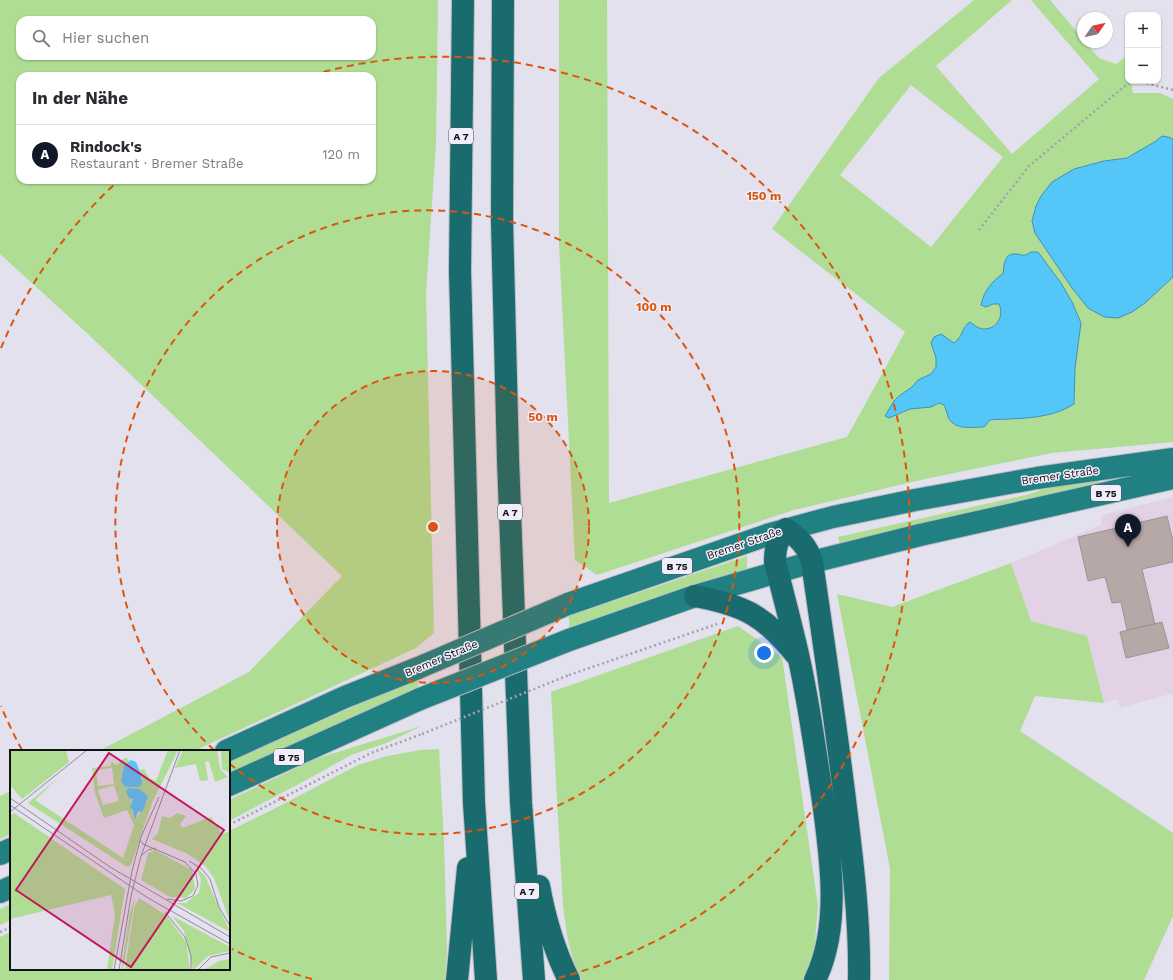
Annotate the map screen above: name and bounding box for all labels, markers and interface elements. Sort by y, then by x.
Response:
north arrow [1077,12,1113,48]
map controls [1125,12,1161,84]
button: + [1125,12,1161,48]
search box [16,16,376,60]
icon: search [30,27,52,49]
text: Hier suchen [62,29,149,47]
button: − [1125,48,1161,84]
text: In der Nähe [32,88,128,108]
road number: A 7 [449,128,473,144]
text: Rindock's [70,138,142,156]
text: A [41,147,49,162]
text: 120 m [322,147,360,162]
text: Restaurant · Bremer Straße [70,156,244,171]
text: 150 m [747,189,781,203]
text: 100 m [636,300,672,314]
text: 50 m [528,410,558,424]
street label: Bremer Straße [1021,464,1100,487]
road number: B 75 [1091,485,1121,501]
road number: A 7 [498,504,522,520]
pin: A [1115,514,1141,547]
centre of rings [426,520,440,534]
street label: Bremer Straße [705,525,783,562]
road number: B 75 [662,558,692,574]
street label: Bremer Straße [403,637,480,680]
your location [754,643,774,663]
road number: B 75 [274,749,304,765]
inset map [10,750,230,970]
road number: A 7 [515,883,539,899]

